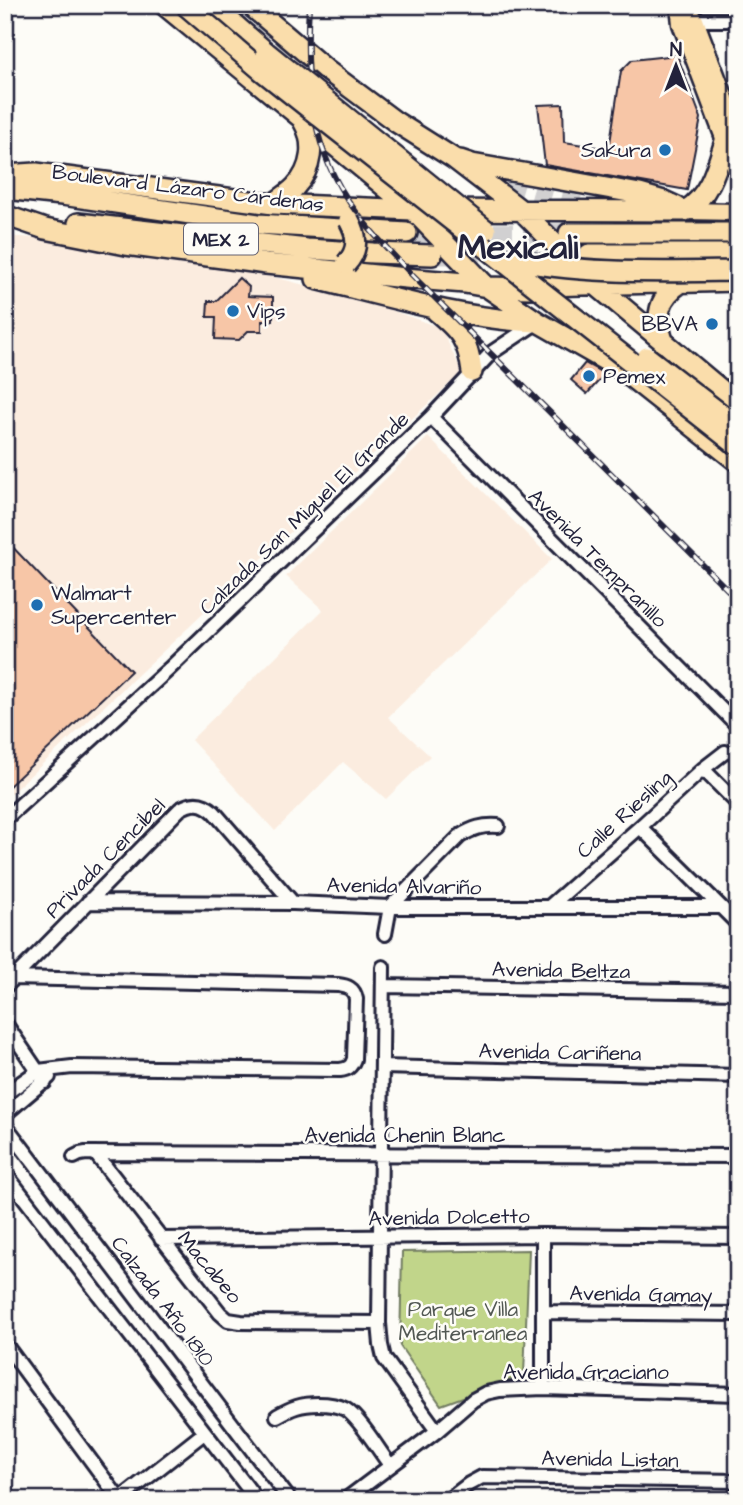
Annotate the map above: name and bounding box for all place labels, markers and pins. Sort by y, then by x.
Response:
place label: Sakura [581,136,651,165]
marker: Sakura [657,142,673,158]
place label: Vips [247,297,286,327]
marker: Vips [225,303,241,319]
place label: BBVA [642,310,699,339]
marker: BBVA [704,316,720,332]
place label: Pemex [603,362,665,391]
marker: Pemex [581,368,597,384]
place label: Walmart Supercenter [51,579,177,633]
marker: Walmart Supercenter [29,597,45,613]

